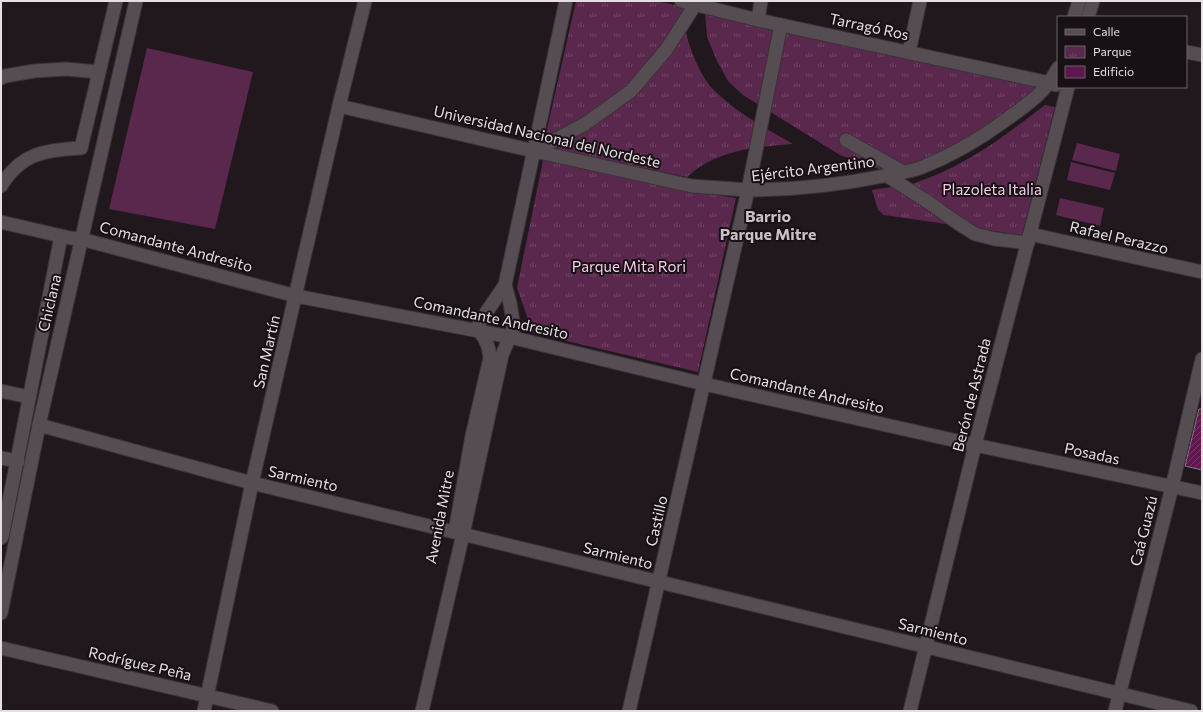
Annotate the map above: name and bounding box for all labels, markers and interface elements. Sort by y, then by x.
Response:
street label: Tarragó Ros [828,9,911,43]
legend [1057,16,1187,88]
text: Calle [1093,24,1120,38]
text: Parque [1093,44,1131,58]
text: Edificio [1093,64,1134,78]
street label: Universidad Nacional del Nordeste [432,101,663,171]
street label: Ejército Argentino [750,152,876,184]
park label: Plazoleta Italia [942,180,1042,198]
district label: Barrio Parque Mitre [720,206,816,243]
street label: Comandante Andresito [98,217,255,275]
street label: Rafael Perazzo [1068,217,1170,257]
park label: Parque Mita Rori [572,257,686,275]
street label: Chiclana [34,272,64,333]
street label: Comandante Andresito [412,292,570,342]
street label: San Martín [249,313,283,390]
street label: Berón de Astrada [948,336,994,454]
street label: Comandante Andresito [728,364,886,417]
street label: Posadas [1063,438,1122,468]
street label: Sarmiento [267,461,340,495]
street label: Avenida Mitre [421,468,457,565]
street label: Castillo [641,494,671,548]
street label: Caá Guazú [1126,494,1160,568]
street label: Sarmiento [582,538,655,572]
street label: Sarmiento [897,614,970,648]
street label: Rodríguez Peña [87,642,194,684]

